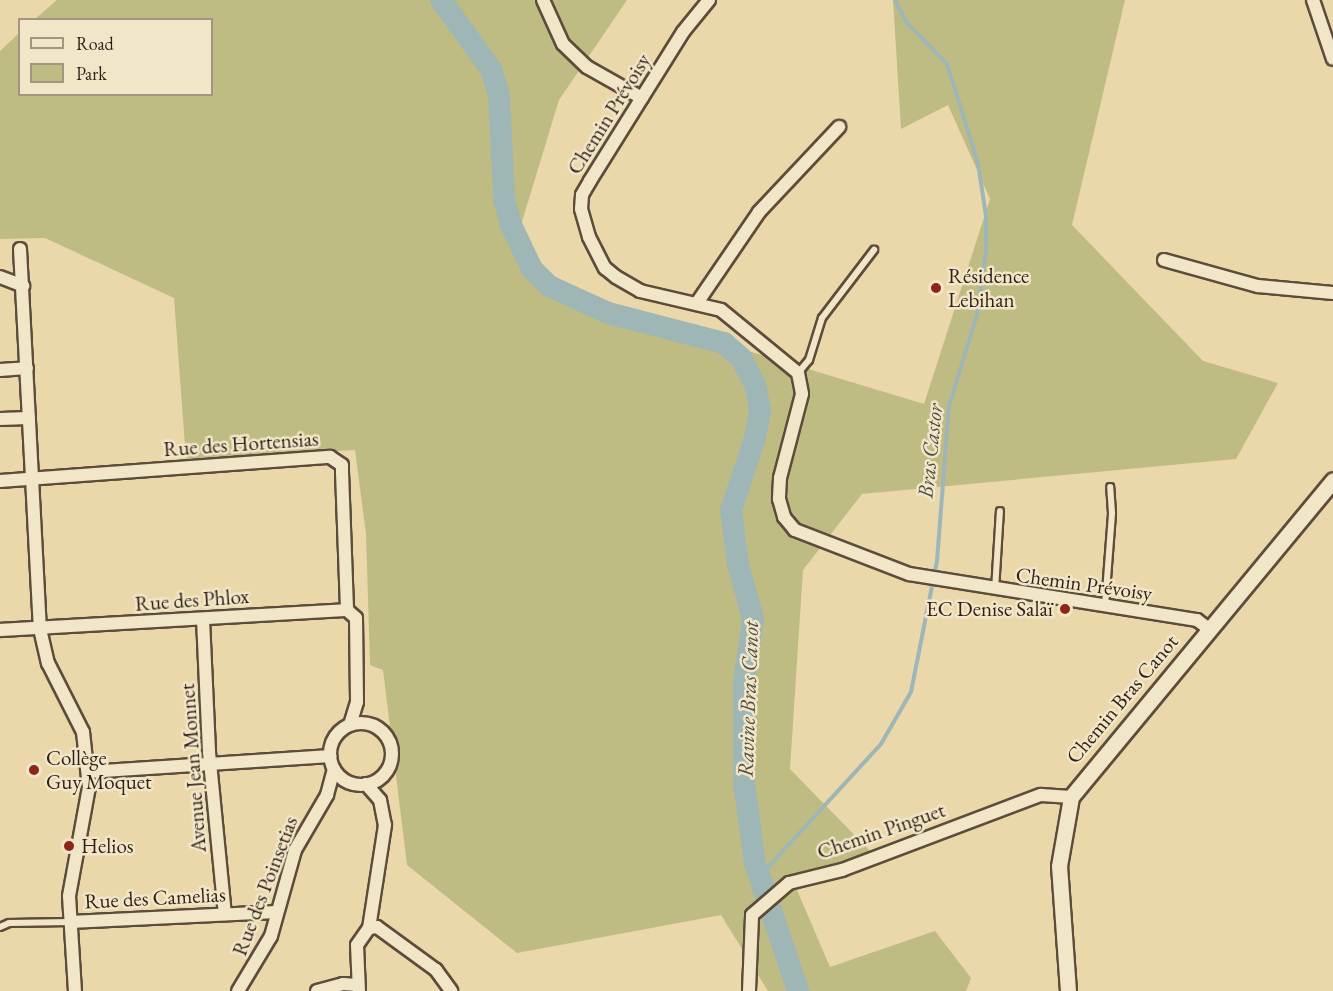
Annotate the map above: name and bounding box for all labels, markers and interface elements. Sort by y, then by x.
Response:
legend [18,18,213,96]
text: Road [76,32,114,55]
street label: Chemin Prévoisy [562,49,656,179]
text: Park [76,62,107,85]
place label: Résidence Lebihan [948,263,1029,313]
marker: Résidence Lebihan [929,281,943,295]
water label: Bras Castor [912,402,948,500]
street label: Rue des Hortensias [163,426,319,462]
street label: Chemin Prévoisy [1014,562,1154,606]
street label: Rue des Phlox [134,583,250,617]
place label: EC Denise Salaï [926,596,1053,622]
marker: EC Denise Salaï [1058,602,1072,616]
water label: Ravine Bras Canot [732,620,764,778]
street label: Chemin Bras Canot [1061,629,1183,769]
street label: Avenue Jean Monnet [175,683,211,853]
place label: Collège Guy Moquet [46,745,151,795]
marker: Collège Guy Moquet [27,763,41,777]
street label: Chemin Pinguet [814,797,948,865]
street label: Rue des Poinsetias [227,813,303,959]
place label: Helios [81,833,134,859]
marker: Helios [62,839,76,853]
street label: Rue des Camelias [84,882,226,914]

